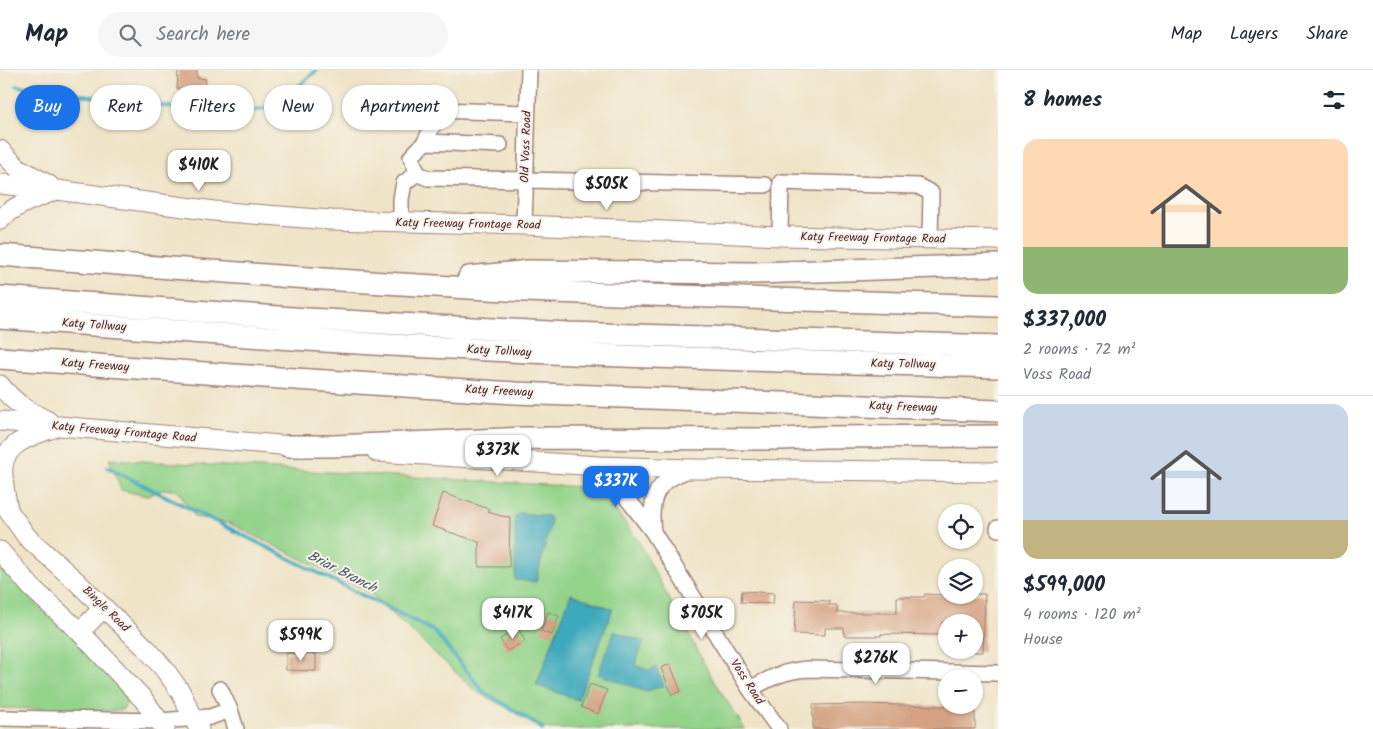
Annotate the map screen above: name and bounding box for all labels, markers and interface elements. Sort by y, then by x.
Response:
search box [98,12,448,57]
text: Map [25,15,68,54]
text: Search here [156,20,250,50]
text: Map [1171,20,1202,49]
text: Layers [1230,20,1278,49]
text: Share [1306,20,1348,49]
icon: search [116,21,144,49]
text: 8 homes [1023,84,1102,117]
chip: Buy [15,85,80,130]
chip: Rent [90,85,161,130]
chip: Filters [171,85,254,130]
chip: New [264,85,332,130]
chip: Apartment [342,85,458,130]
icon: filters [1320,86,1348,114]
street label: Old Voss Road [515,110,537,183]
pin: $410K [164,150,234,192]
text: $410K [179,153,219,178]
pin: $505K [572,168,642,211]
icon: home [1141,171,1231,261]
text: $505K [585,172,629,197]
street label: Katy Freeway Frontage Road [395,213,542,235]
street label: Katy Freeway Frontage Road [800,227,947,249]
text: $337,000 [1023,304,1106,337]
street label: Katy Tollway [61,313,127,337]
text: 2 rooms · 72 m² [1023,337,1135,362]
street label: Katy Tollway [466,340,532,362]
street label: Katy Freeway [60,353,130,377]
street label: Katy Tollway [870,354,936,374]
text: Voss Road [1023,362,1091,387]
street label: Katy Freeway [464,380,534,402]
street label: Katy Freeway [869,396,938,418]
street label: Katy Freeway Frontage Road [51,416,198,448]
pin: $373K [463,434,533,477]
icon: home [1141,437,1231,527]
text: $373K [476,438,520,463]
pin: $337K [581,466,651,508]
text: $337K [594,469,638,494]
map controls [938,504,983,714]
button: locate [938,504,983,549]
water label: Briar Branch [304,545,382,600]
button: layers [938,559,983,604]
text: $599,000 [1023,569,1105,602]
street label: Bingle Road [78,581,135,637]
pin: $417K [478,598,548,640]
pin: $705K [667,598,737,640]
text: $417K [493,601,533,626]
text: $705K [681,601,723,626]
text: 4 rooms · 120 m² [1023,602,1141,627]
button: + [938,614,983,659]
pin: $599K [266,620,336,662]
text: $599K [279,623,323,648]
text: House [1023,627,1063,652]
pin: $276K [841,642,911,685]
text: $276K [854,646,898,671]
street label: Voss Road [725,655,769,709]
button: − [938,669,983,714]

